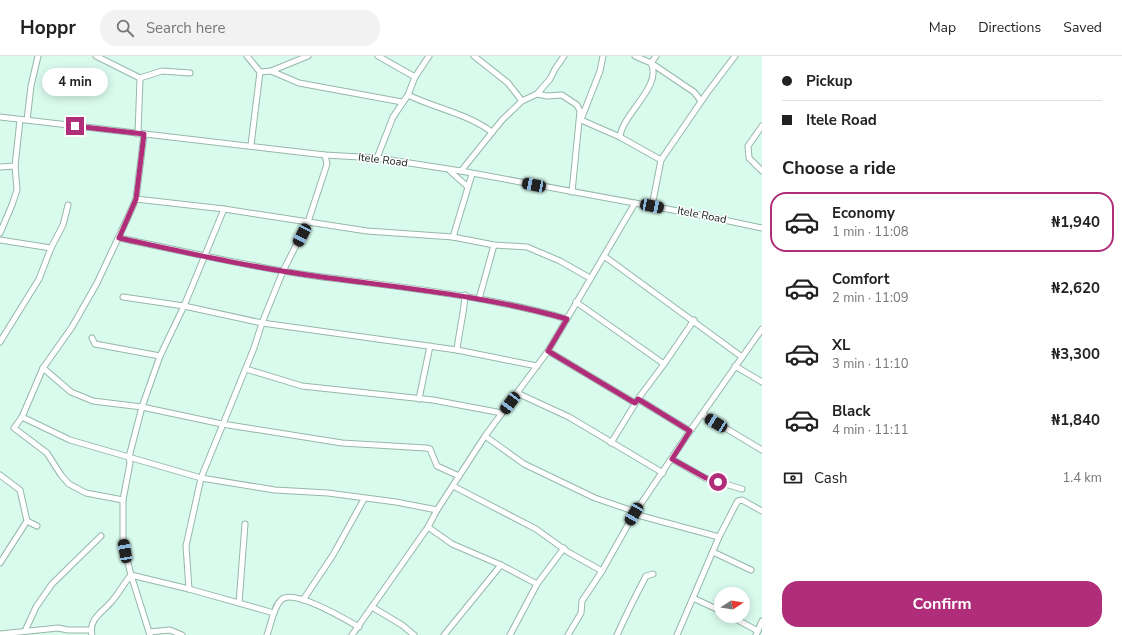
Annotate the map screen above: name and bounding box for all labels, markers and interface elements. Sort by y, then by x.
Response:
search box [100,10,380,46]
text: Hoppr [20,15,76,41]
icon: search [114,17,136,39]
text: Search here [146,18,225,38]
text: Map [929,18,956,37]
text: Directions [978,18,1041,37]
text: Saved [1063,18,1102,37]
callout: 4 min [42,68,108,96]
text: Pickup [806,71,852,91]
text: 4 min [58,73,92,91]
text: Itele Road [806,110,877,130]
route end [66,117,84,135]
street label: Itele Road [357,150,409,170]
text: Choose a ride [782,156,896,180]
car [521,177,547,193]
car [639,198,665,214]
street label: Itele Road [676,203,728,227]
text: Economy [832,203,895,223]
icon: car [784,204,820,240]
text: ₦1,940 [1051,212,1100,232]
car [291,222,313,248]
text: 1 min · 11:08 [832,223,908,241]
text: Comfort [832,269,889,289]
icon: car [784,270,820,306]
text: ₦2,620 [1051,278,1100,298]
text: 2 min · 11:09 [832,289,908,307]
text: XL [832,335,851,355]
icon: car [784,336,820,372]
text: ₦3,300 [1051,344,1100,364]
text: 3 min · 11:10 [832,355,908,373]
car [498,390,522,416]
text: Black [832,401,870,421]
icon: car [784,402,820,438]
text: ₦1,840 [1051,410,1100,430]
car [703,412,729,434]
text: 4 min · 11:11 [832,421,908,439]
icon: cash [782,467,804,489]
text: Cash [814,468,848,488]
text: 1.4 km [1062,469,1102,487]
route start [709,473,727,491]
car [623,501,645,527]
car [117,538,133,564]
button: Confirm [782,581,1102,627]
north arrow [714,587,750,623]
map controls [714,587,750,623]

